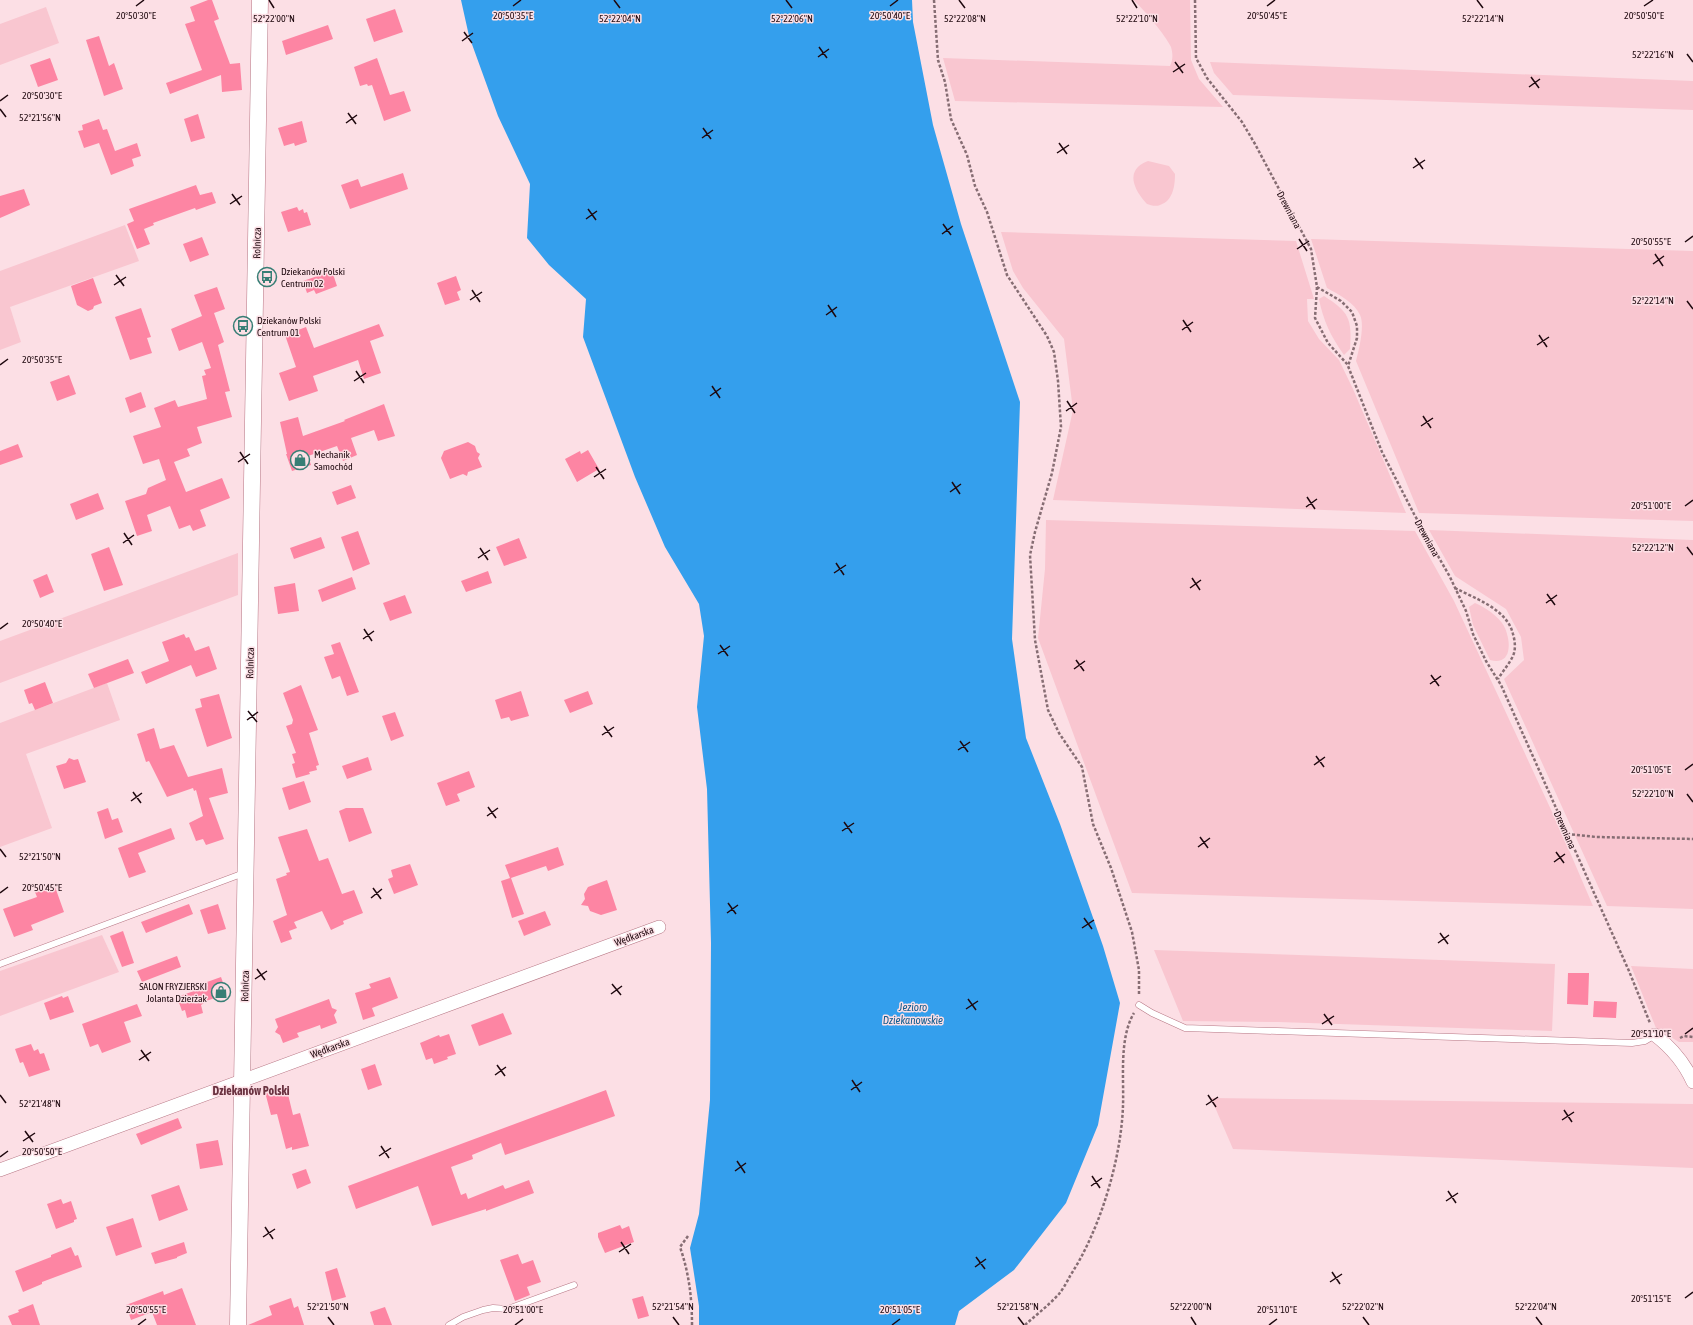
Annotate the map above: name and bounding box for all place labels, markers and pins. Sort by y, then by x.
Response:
bus stop icon: Dziekanów Polski Centrum 02 [256,266,278,288]
place label: Dziekanów Polski Centrum 02 [281,266,345,289]
bus stop icon: Dziekanów Polski Centrum 01 [232,315,254,337]
place label: Dziekanów Polski Centrum 01 [257,315,321,338]
shop icon: Mechanik Samochód [289,449,311,471]
place label: Mechanik Samochód [314,449,353,472]
place label: SALON FRYZJERSKI Jolanta Dzierżak [139,981,208,1004]
shop icon: SALON FRYZJERSKI Jolanta Dzierżak [210,981,232,1003]

